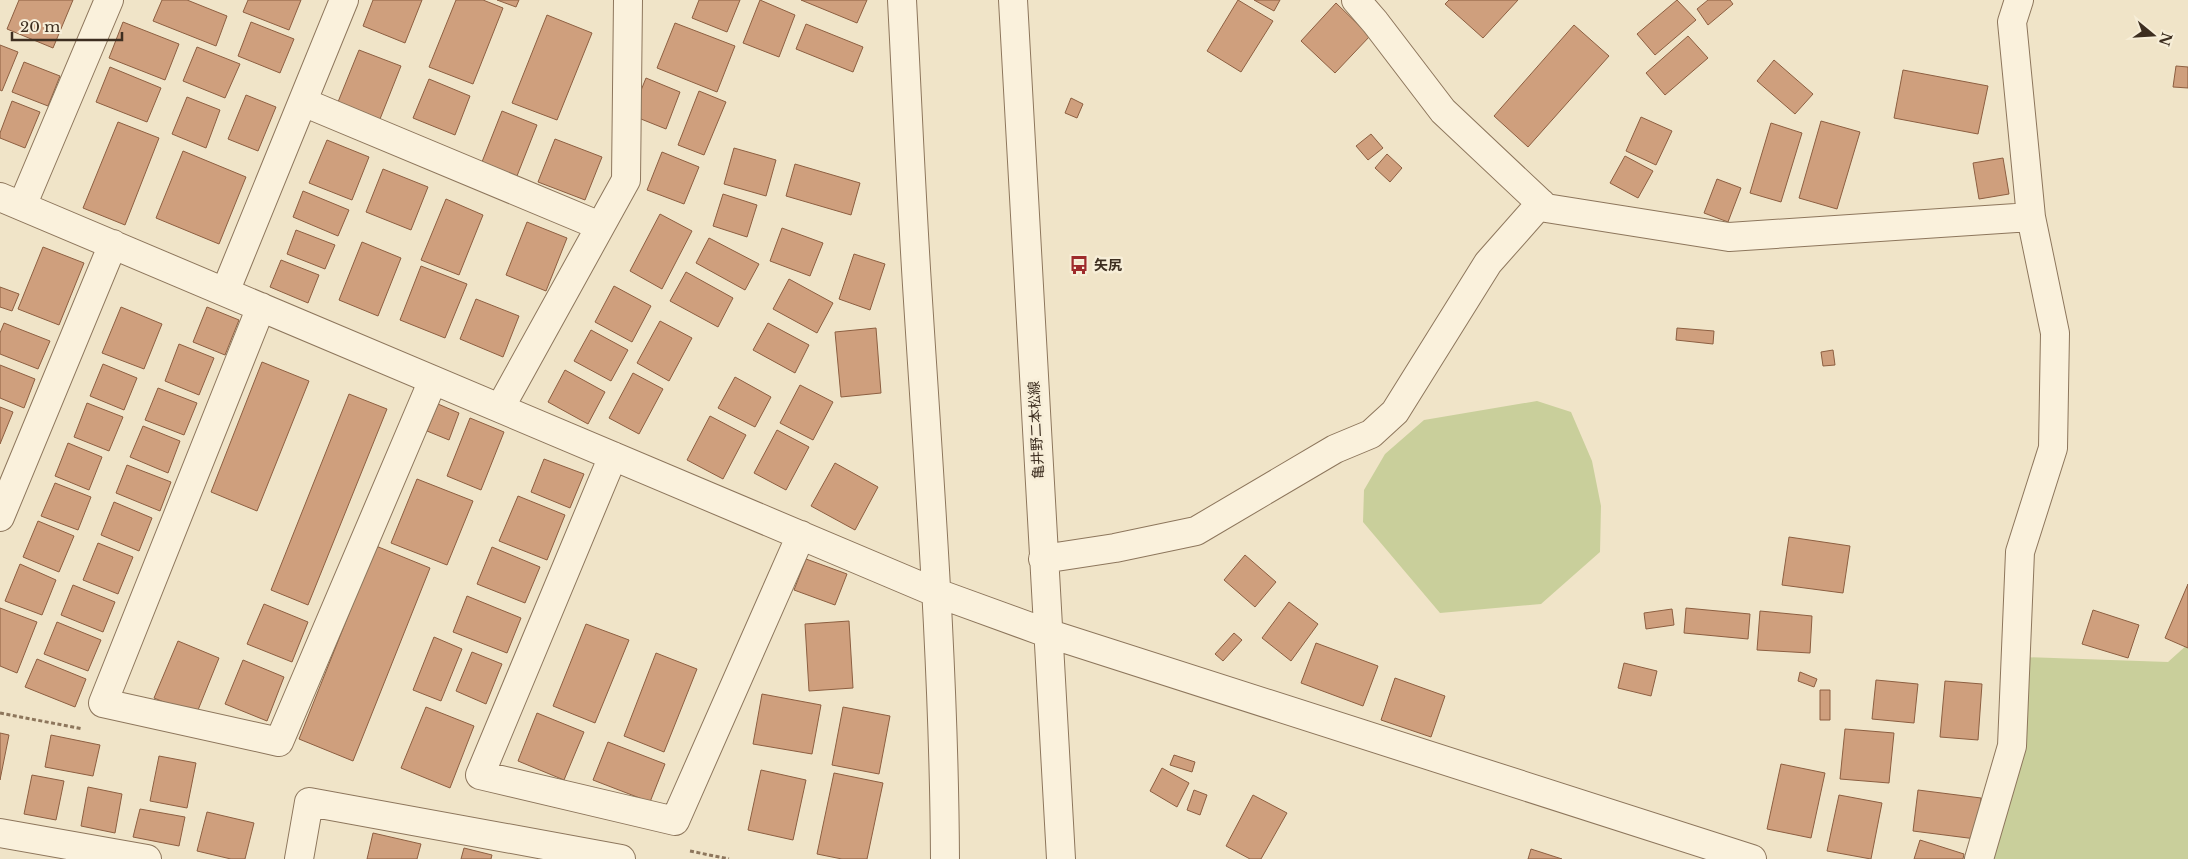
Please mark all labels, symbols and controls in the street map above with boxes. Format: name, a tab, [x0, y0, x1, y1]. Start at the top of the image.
scale bar	[12, 10, 122, 42]
north arrow	[2128, 10, 2178, 60]
text: 20 m	[20, 17, 60, 36]
text: N	[2155, 30, 2176, 48]
bus stop icon: 矢尻	[1068, 254, 1090, 276]
place label: 矢尻	[1094, 256, 1122, 274]
street label: 亀井野二本松線	[1024, 381, 1048, 479]

